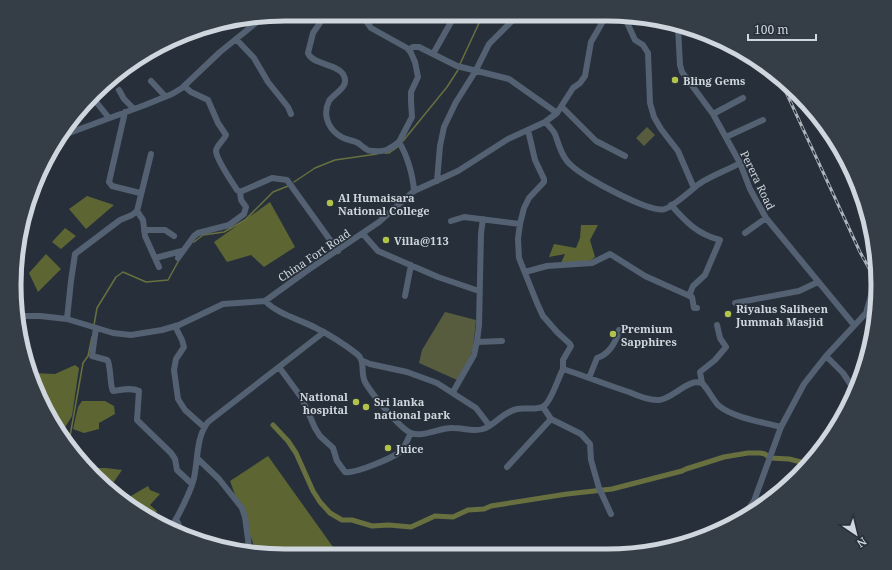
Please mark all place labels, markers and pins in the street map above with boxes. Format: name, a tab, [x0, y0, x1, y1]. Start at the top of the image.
place label: Bling Gems	[683, 73, 745, 88]
marker: Bling Gems	[670, 75, 680, 85]
place label: Al Humaisara National College	[338, 190, 430, 218]
marker: Al Humaisara National College	[325, 198, 335, 208]
place label: Villa@113	[394, 233, 449, 248]
marker: Villa@113	[381, 235, 391, 245]
place label: Riyalus Saliheen Jummah Masjid	[735, 301, 829, 329]
marker: Riyalus Saliheen Jummah Masjid	[723, 309, 733, 319]
place label: Premium Sapphires	[621, 321, 677, 349]
marker: Premium Sapphires	[608, 329, 618, 339]
place label: National hospital	[300, 389, 348, 417]
place label: Sri lanka national park	[374, 394, 450, 422]
marker: National hospital	[351, 397, 361, 407]
marker: Sri lanka national park	[361, 402, 371, 412]
place label: Juice	[395, 441, 424, 456]
marker: Juice	[383, 443, 393, 453]

